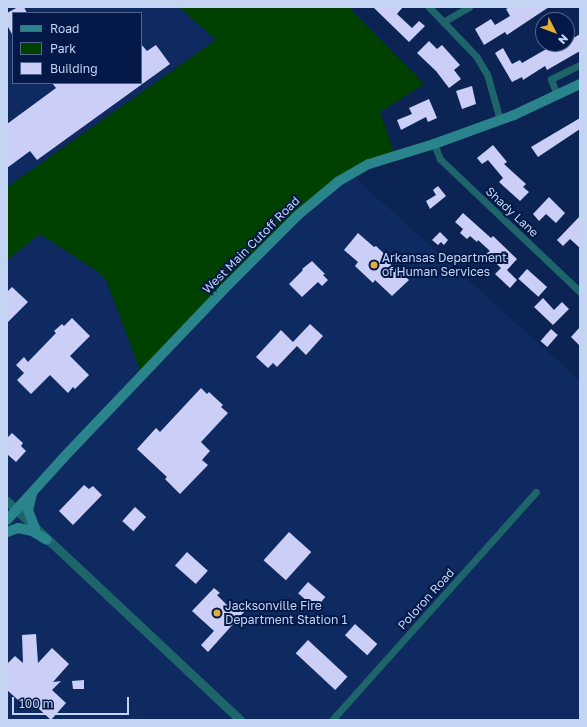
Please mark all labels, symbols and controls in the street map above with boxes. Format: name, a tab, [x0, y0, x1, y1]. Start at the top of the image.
legend	[12, 12, 142, 84]
north arrow	[535, 12, 575, 52]
text: Road	[50, 21, 79, 36]
text: N	[556, 32, 571, 47]
text: Park	[50, 41, 76, 56]
text: Building	[50, 61, 98, 76]
street label: Shady Lane	[483, 184, 541, 240]
street label: West Main Cutoff Road	[199, 193, 303, 297]
place label: Arkansas Department of Human Services	[382, 251, 507, 279]
marker: Arkansas Department of Human Services	[369, 260, 379, 270]
street label: Poloron Road	[395, 565, 457, 633]
place label: Jacksonville Fire Department Station 1	[225, 599, 347, 627]
marker: Jacksonville Fire Department Station 1	[212, 608, 222, 618]
scale bar	[14, 689, 131, 715]
text: 100 m	[19, 696, 53, 711]

